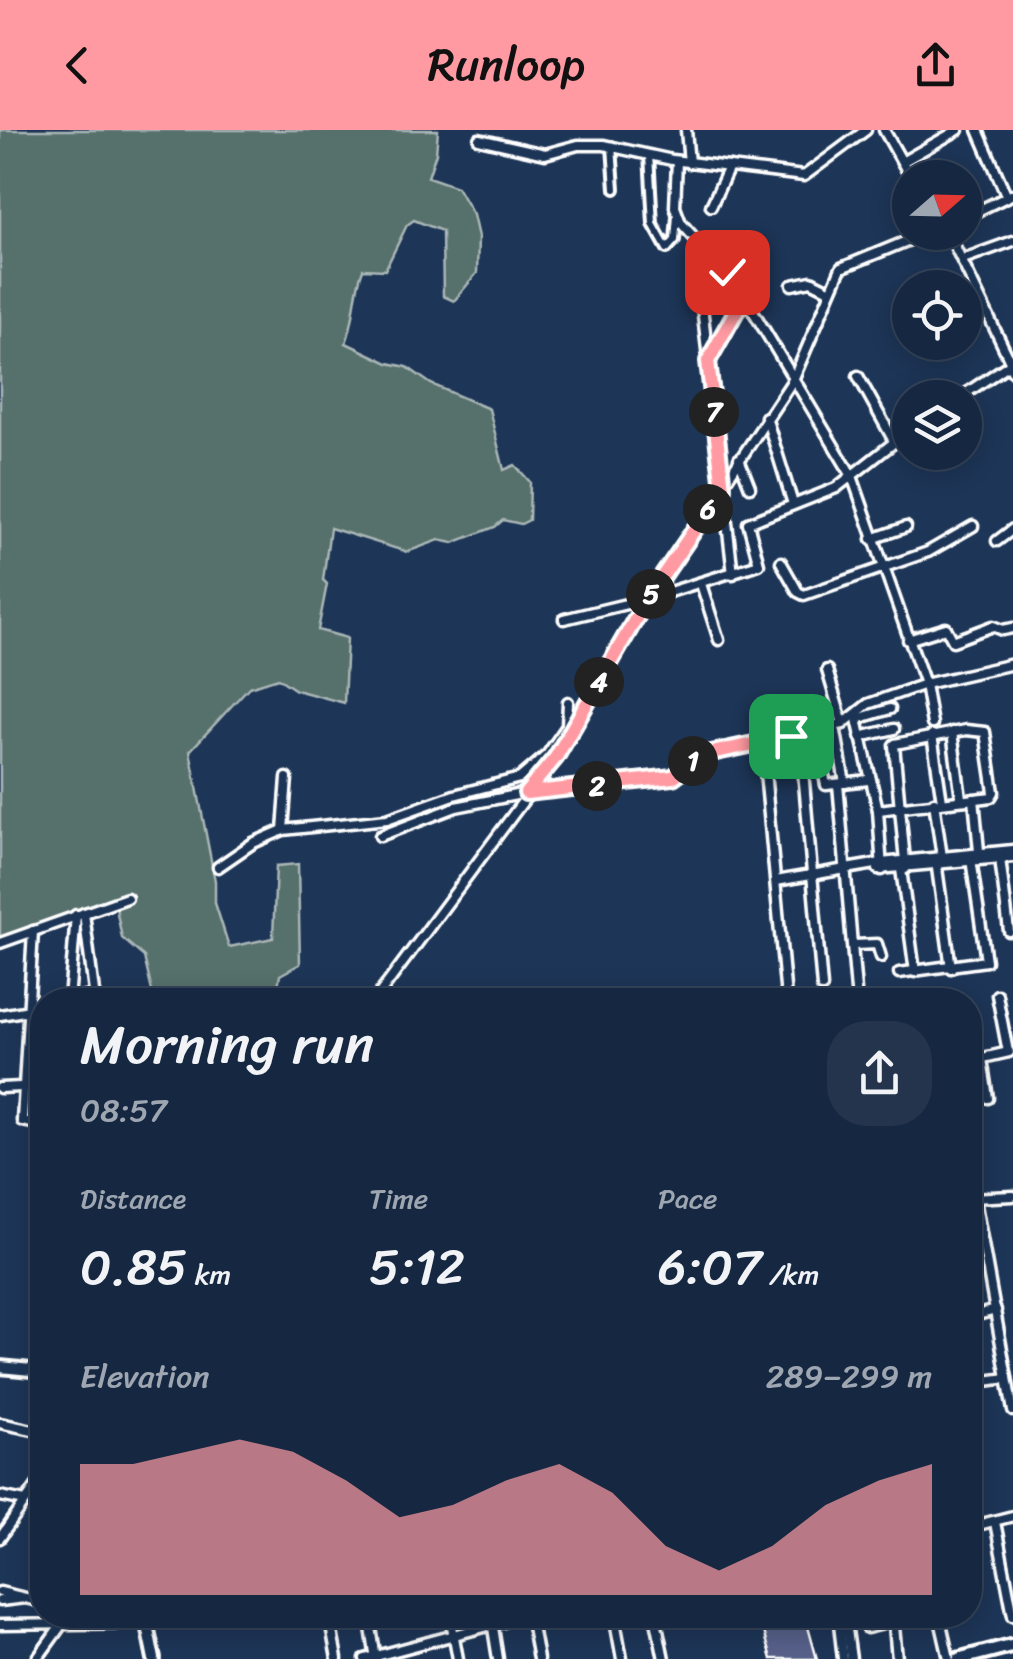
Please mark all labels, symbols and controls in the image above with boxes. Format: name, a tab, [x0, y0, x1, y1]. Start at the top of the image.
text: Runloop	[428, 25, 585, 105]
icon: back	[50, 38, 105, 93]
icon: share	[908, 38, 963, 93]
north arrow	[892, 160, 982, 250]
map controls	[892, 160, 982, 470]
pin	[685, 230, 770, 315]
icon: check	[700, 245, 755, 300]
button: locate	[892, 270, 982, 360]
button: layers	[892, 380, 982, 470]
pin: 7	[689, 387, 739, 437]
text: 7	[706, 387, 722, 436]
pin: 6	[683, 484, 733, 534]
text: 6	[700, 484, 716, 533]
pin: 5	[626, 569, 676, 619]
text: 5	[642, 569, 660, 618]
pin: 4	[574, 657, 624, 707]
text: 4	[590, 657, 608, 706]
pin	[749, 694, 834, 779]
icon: arrive	[764, 709, 819, 764]
pin: 1	[668, 736, 718, 786]
text: 1	[687, 736, 699, 785]
pin: 2	[572, 761, 622, 811]
text: 2	[589, 761, 605, 810]
text: Morning run	[80, 996, 374, 1093]
button: share	[827, 1021, 932, 1126]
text: 08:57	[80, 1082, 167, 1139]
text: Distance	[80, 1174, 186, 1223]
text: Time	[369, 1174, 428, 1223]
text: Pace	[658, 1174, 717, 1223]
text: 0.85	[80, 1223, 187, 1312]
text: 5:12	[369, 1223, 465, 1312]
text: 6:07	[658, 1223, 762, 1312]
text: km	[187, 1250, 231, 1299]
text: /km	[762, 1250, 819, 1299]
text: Elevation	[80, 1348, 210, 1405]
text: 289–299 m	[766, 1348, 932, 1405]

